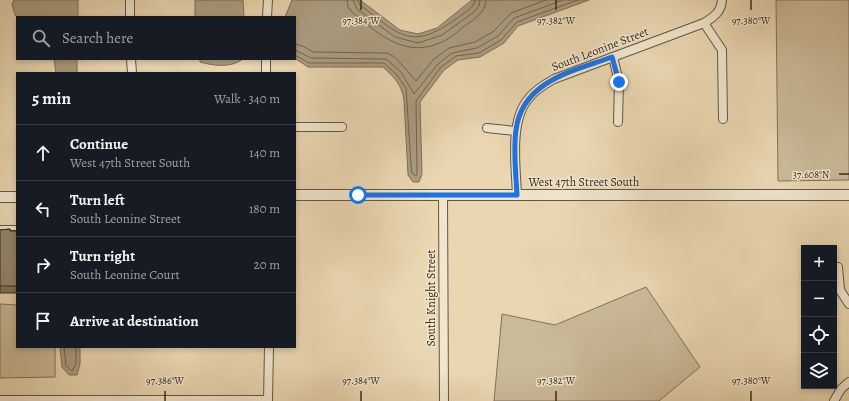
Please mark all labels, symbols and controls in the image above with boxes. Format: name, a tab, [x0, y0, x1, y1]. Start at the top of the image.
text: 97.384°W	[342, 14, 381, 27]
text: 97.382°W	[537, 14, 576, 27]
text: 97.380°W	[732, 14, 771, 27]
search box	[16, 16, 296, 60]
street label: South Leonine Street	[549, 23, 651, 75]
icon: search	[30, 27, 52, 49]
text: Search here	[62, 28, 133, 48]
route end	[610, 73, 628, 91]
text: 5 min	[32, 87, 71, 110]
text: Walk · 340 m	[214, 90, 280, 107]
text: Continue	[70, 134, 128, 154]
icon: ahead	[32, 142, 54, 164]
text: 140 m	[249, 144, 280, 161]
text: West 47th Street South	[70, 154, 190, 171]
text: 37.608°N	[793, 168, 829, 181]
street label: West 47th Street South	[528, 174, 640, 190]
route start	[349, 186, 367, 204]
text: Turn left	[70, 190, 125, 210]
icon: left	[32, 198, 54, 220]
text: 180 m	[249, 200, 280, 217]
text: South Leonine Street	[70, 210, 181, 227]
map controls	[801, 245, 837, 389]
button: +	[801, 245, 837, 281]
text: Turn right	[70, 246, 135, 266]
street label: South Knight Street	[423, 249, 439, 347]
icon: right	[32, 254, 54, 276]
text: 20 m	[254, 256, 280, 273]
text: South Leonine Court	[70, 266, 180, 283]
button: −	[801, 281, 837, 317]
icon: arrive	[32, 310, 54, 332]
text: Arrive at destination	[70, 311, 199, 331]
button: locate	[801, 317, 837, 353]
button: layers	[801, 353, 837, 389]
text: 97.386°W	[146, 374, 185, 387]
text: 97.384°W	[342, 374, 381, 387]
text: 97.382°W	[537, 374, 576, 387]
text: 97.380°W	[732, 374, 771, 387]

